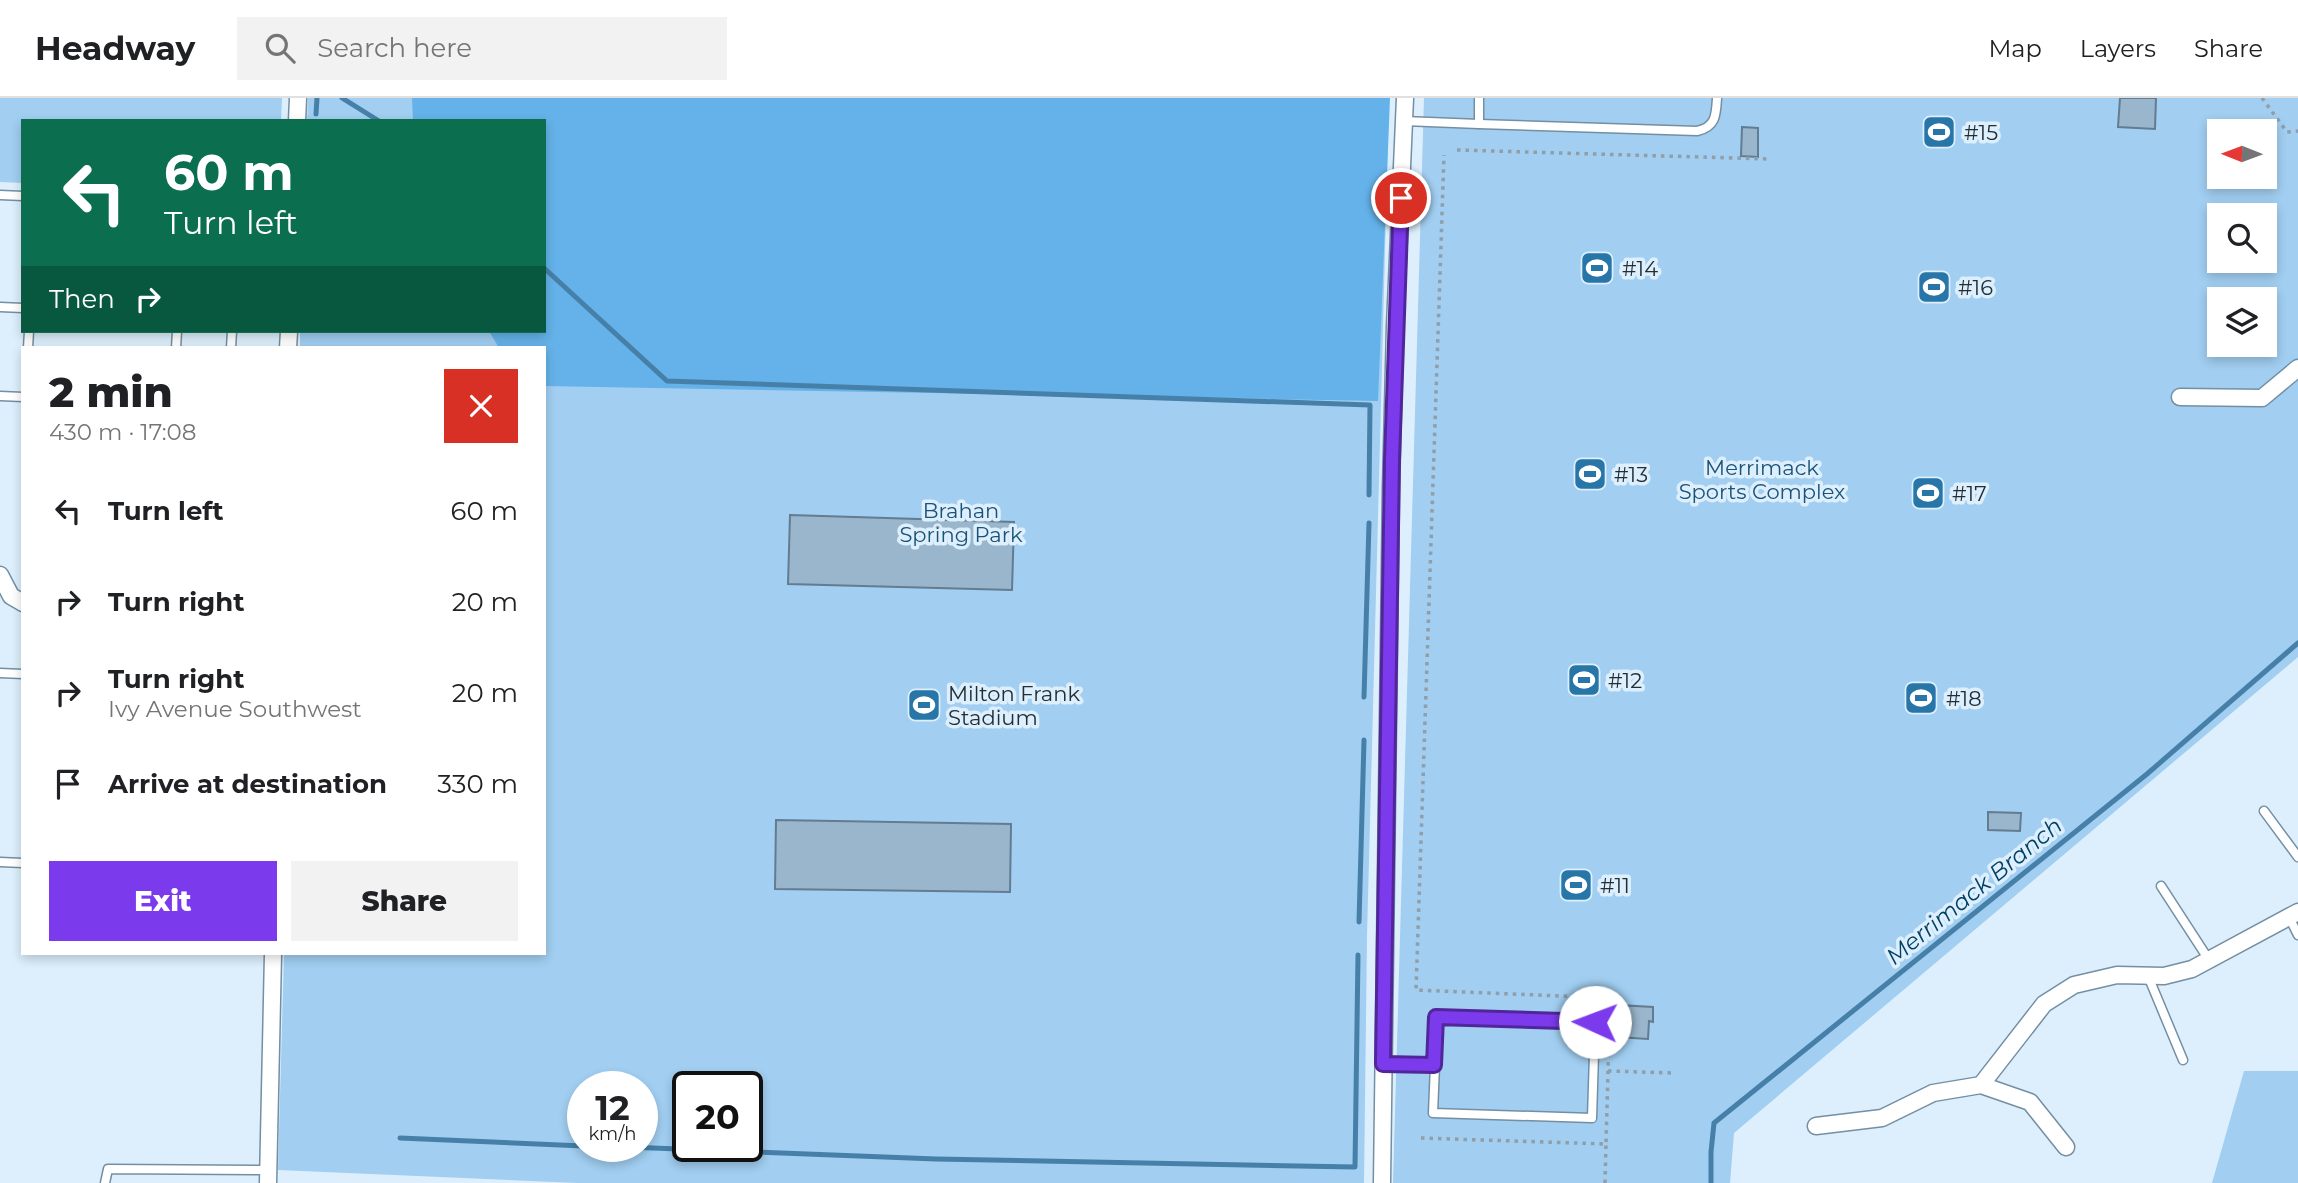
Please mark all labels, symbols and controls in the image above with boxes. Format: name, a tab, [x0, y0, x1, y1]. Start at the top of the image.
search box	[237, 17, 727, 80]
text: Headway	[35, 28, 195, 68]
icon: search	[261, 29, 299, 67]
text: Search here	[317, 32, 472, 64]
text: Map	[1988, 34, 2042, 63]
text: Layers	[2080, 34, 2156, 63]
text: Share	[2194, 34, 2263, 63]
sports icon: #15	[1920, 113, 1958, 151]
north arrow	[2207, 119, 2277, 189]
map controls	[2207, 119, 2277, 357]
place label: #15	[1964, 120, 1998, 145]
text: 60 m	[164, 143, 294, 202]
icon: left	[49, 147, 140, 238]
pin	[1371, 168, 1431, 228]
icon: arrive	[1382, 179, 1420, 217]
text: Turn left	[164, 203, 298, 242]
button: search	[2207, 203, 2277, 273]
sports icon: #14	[1578, 249, 1616, 287]
place label: #14	[1622, 256, 1658, 281]
sports icon: #16	[1915, 268, 1953, 306]
place label: #16	[1958, 275, 1993, 300]
icon: right	[129, 280, 167, 318]
text: Then	[49, 283, 115, 315]
button: layers	[2207, 287, 2277, 357]
text: 2 min	[49, 366, 173, 418]
button: close	[444, 369, 518, 443]
text: 430 m · 17:08	[49, 418, 197, 446]
sports icon: #13	[1571, 455, 1609, 493]
park label: Merrimack Sports Complex	[1679, 455, 1845, 504]
place label: #13	[1614, 462, 1648, 487]
sports icon: #17	[1909, 474, 1947, 512]
place label: #17	[1952, 481, 1987, 506]
icon: left	[49, 492, 87, 530]
text: Turn left	[108, 495, 224, 527]
text: 60 m	[451, 495, 518, 527]
park label: Brahan Spring Park	[899, 498, 1023, 547]
icon: right	[49, 583, 87, 621]
text: Turn right	[108, 586, 244, 618]
text: 20 m	[452, 586, 518, 618]
sports icon: #12	[1565, 661, 1603, 699]
text: Turn right	[108, 663, 244, 695]
place label: #12	[1608, 668, 1642, 693]
icon: right	[49, 674, 87, 712]
text: 20 m	[452, 677, 518, 709]
sports icon: #18	[1902, 679, 1940, 717]
place label: Milton Frank Stadium	[948, 681, 1080, 730]
sports icon: Milton Frank Stadium	[905, 686, 943, 724]
place label: #18	[1946, 686, 1982, 711]
text: Ivy Avenue Southwest	[108, 695, 362, 723]
icon: arrive	[49, 765, 87, 803]
text: Arrive at destination	[108, 768, 387, 800]
text: 330 m	[437, 768, 518, 800]
water label: Merrimack Branch	[1880, 811, 2068, 971]
button: Exit	[49, 861, 277, 941]
button: Share	[291, 861, 518, 941]
sports icon: #11	[1557, 866, 1595, 904]
place label: #11	[1600, 873, 1630, 898]
position arrow	[1558, 985, 1632, 1059]
speed limit sign: 20	[672, 1071, 763, 1162]
text: 12	[595, 1086, 630, 1129]
text: km/h	[588, 1123, 637, 1145]

